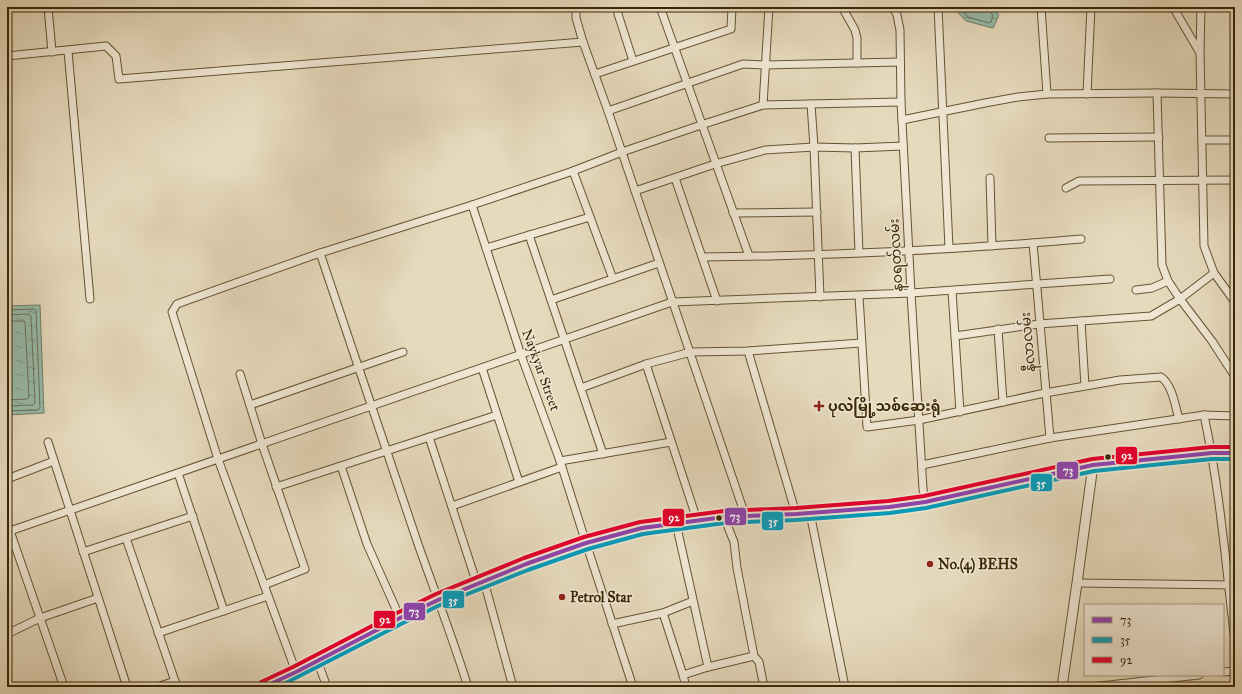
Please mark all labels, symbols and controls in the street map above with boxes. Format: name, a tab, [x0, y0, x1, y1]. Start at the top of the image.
street label: နဝရတ်လမ်း	[884, 218, 909, 292]
street label: နီလာလမ်း	[1015, 311, 1042, 373]
street label: Naykyar Street	[518, 327, 564, 413]
place label: ပုလဲမြို့သစ်ဆေးရုံ	[828, 396, 941, 418]
marker: ပုလဲမြို့သစ်ဆေးရုံ	[813, 400, 825, 412]
line badge: 92	[1115, 446, 1138, 465]
text: 92	[1121, 449, 1133, 463]
unlabelled marker	[1103, 452, 1113, 462]
line badge: 73	[1056, 461, 1079, 480]
text: 73	[1063, 464, 1073, 478]
line badge: 35	[1030, 473, 1053, 492]
text: 35	[1036, 477, 1047, 491]
line badge: 73	[724, 507, 747, 526]
line badge: 92	[662, 508, 685, 527]
text: 73	[730, 510, 740, 524]
text: 92	[668, 511, 680, 525]
line badge: 35	[761, 511, 784, 531]
unlabelled marker	[714, 513, 724, 523]
text: 35	[768, 515, 779, 529]
place label: No.(4) BEHS	[938, 556, 1018, 574]
marker: No.(4) BEHS	[925, 559, 935, 569]
place label: Petrol Star	[570, 589, 632, 606]
line badge: 35	[442, 590, 465, 609]
marker: Petrol Star	[557, 592, 567, 602]
text: 35	[448, 594, 459, 608]
line badge: 73	[403, 602, 426, 621]
legend	[1084, 604, 1224, 676]
text: 73	[409, 605, 419, 619]
line badge: 92	[373, 610, 396, 629]
text: 92	[379, 613, 391, 627]
text: 73	[1120, 613, 1131, 627]
text: 35	[1120, 633, 1131, 647]
text: 92	[1120, 653, 1132, 667]

